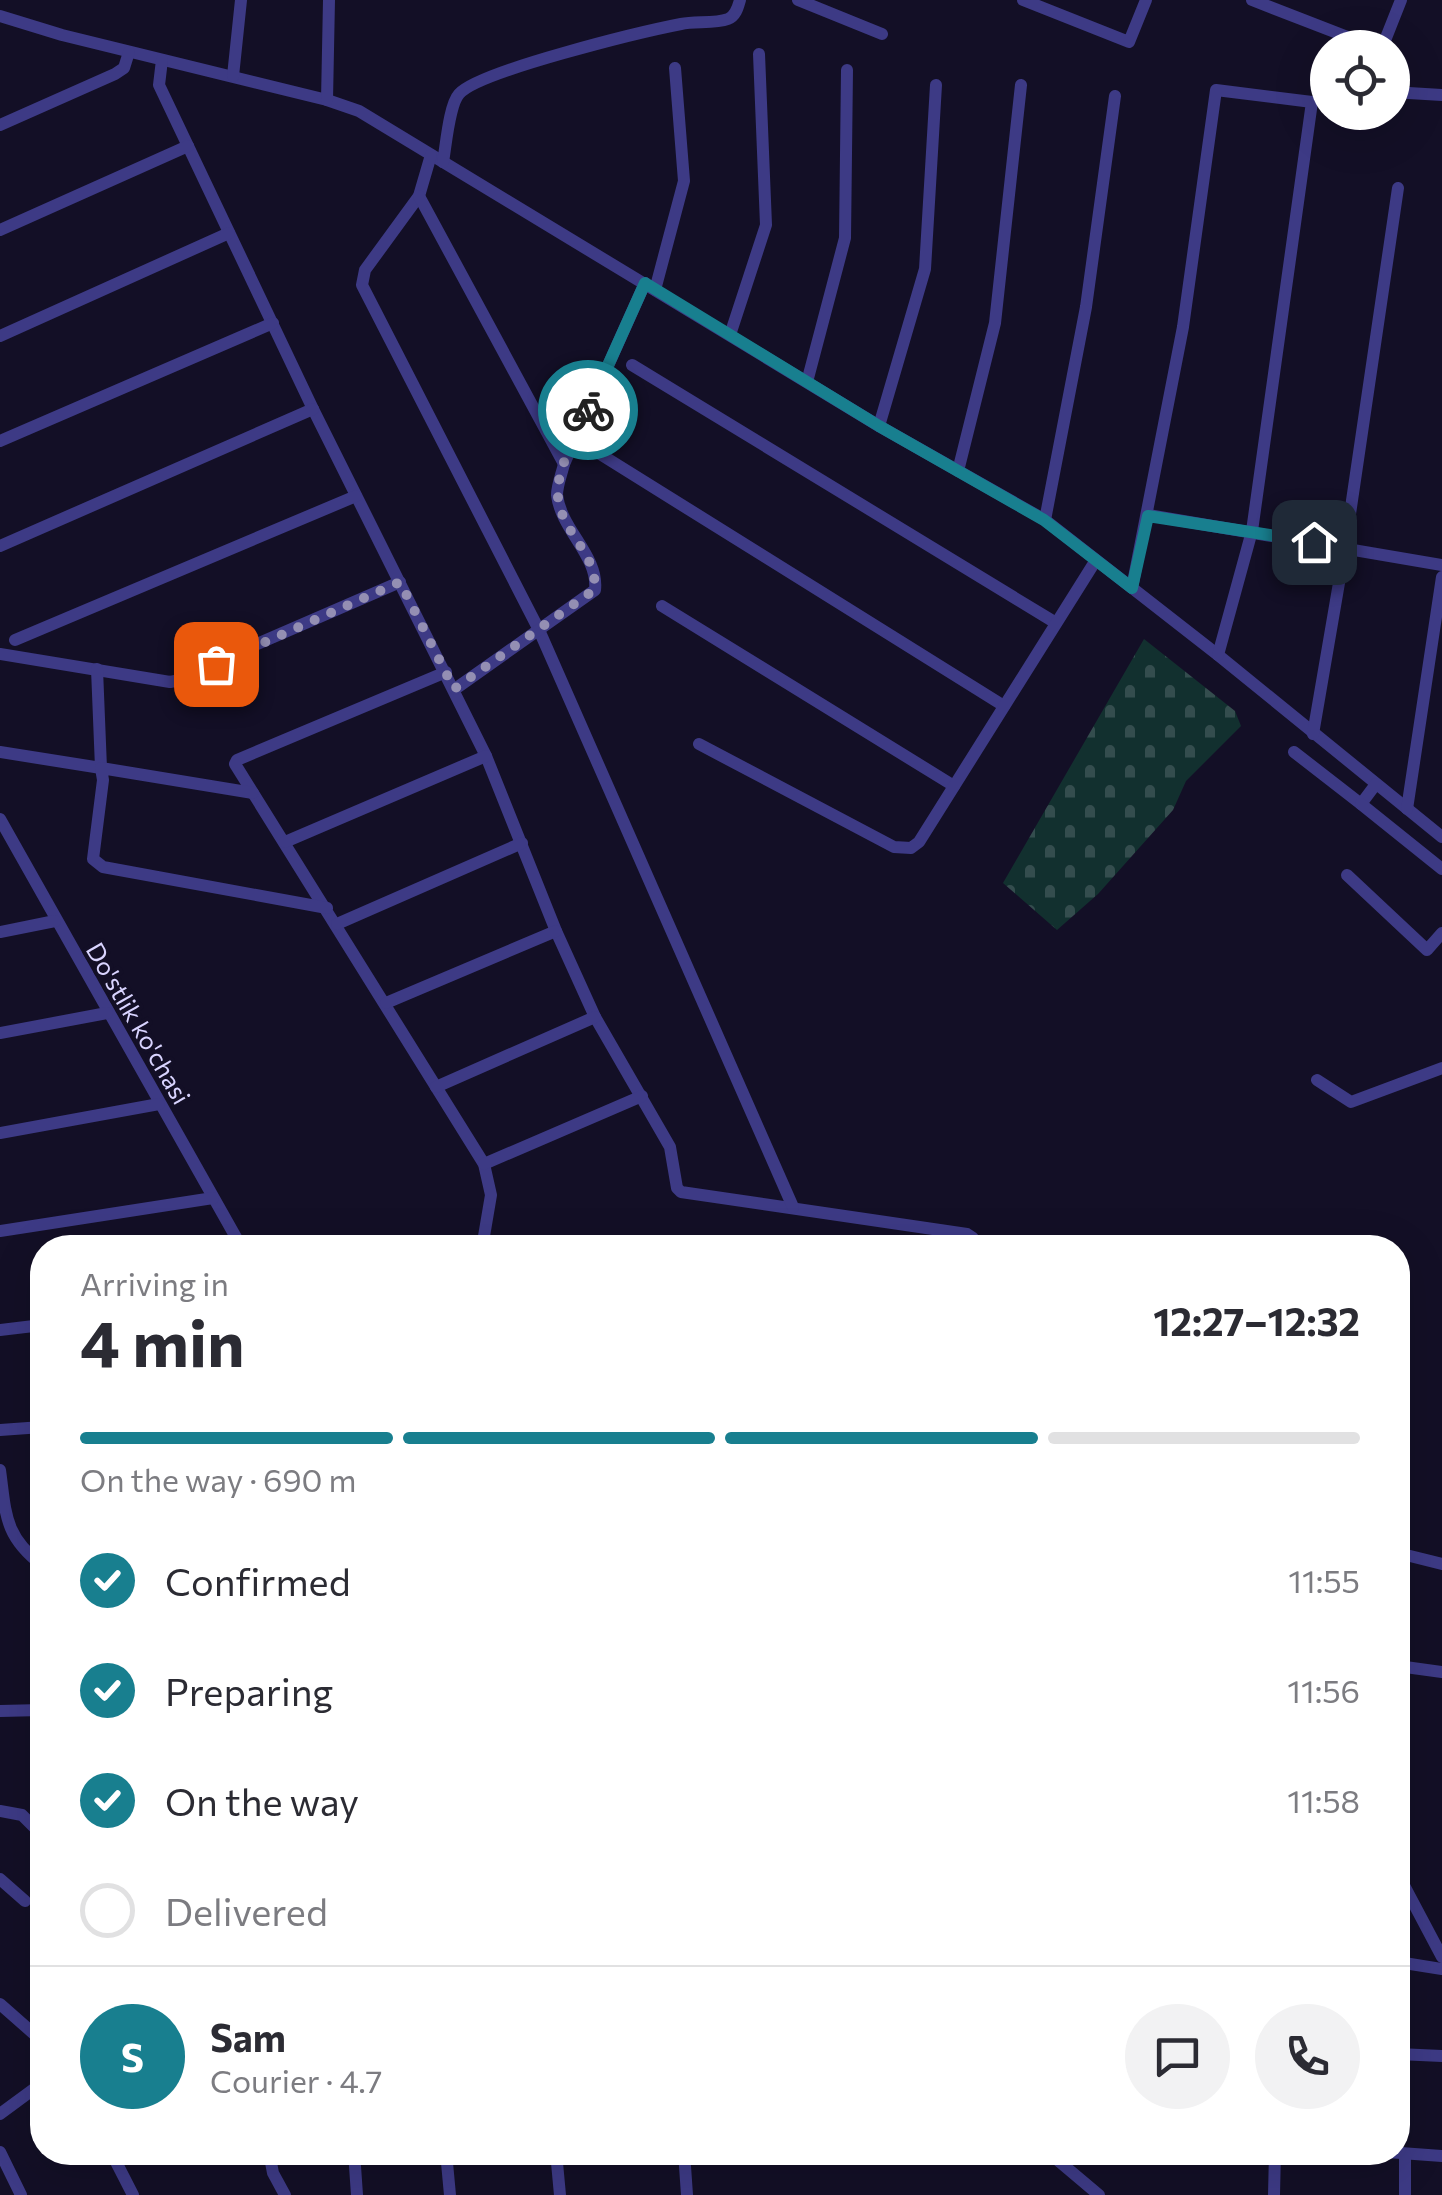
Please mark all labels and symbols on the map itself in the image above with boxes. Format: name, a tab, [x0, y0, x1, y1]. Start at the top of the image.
courier	[538, 360, 638, 460]
pin	[1272, 500, 1357, 585]
pin	[174, 622, 259, 707]
street label: Do'stlik ko'chasi	[81, 937, 197, 1109]

